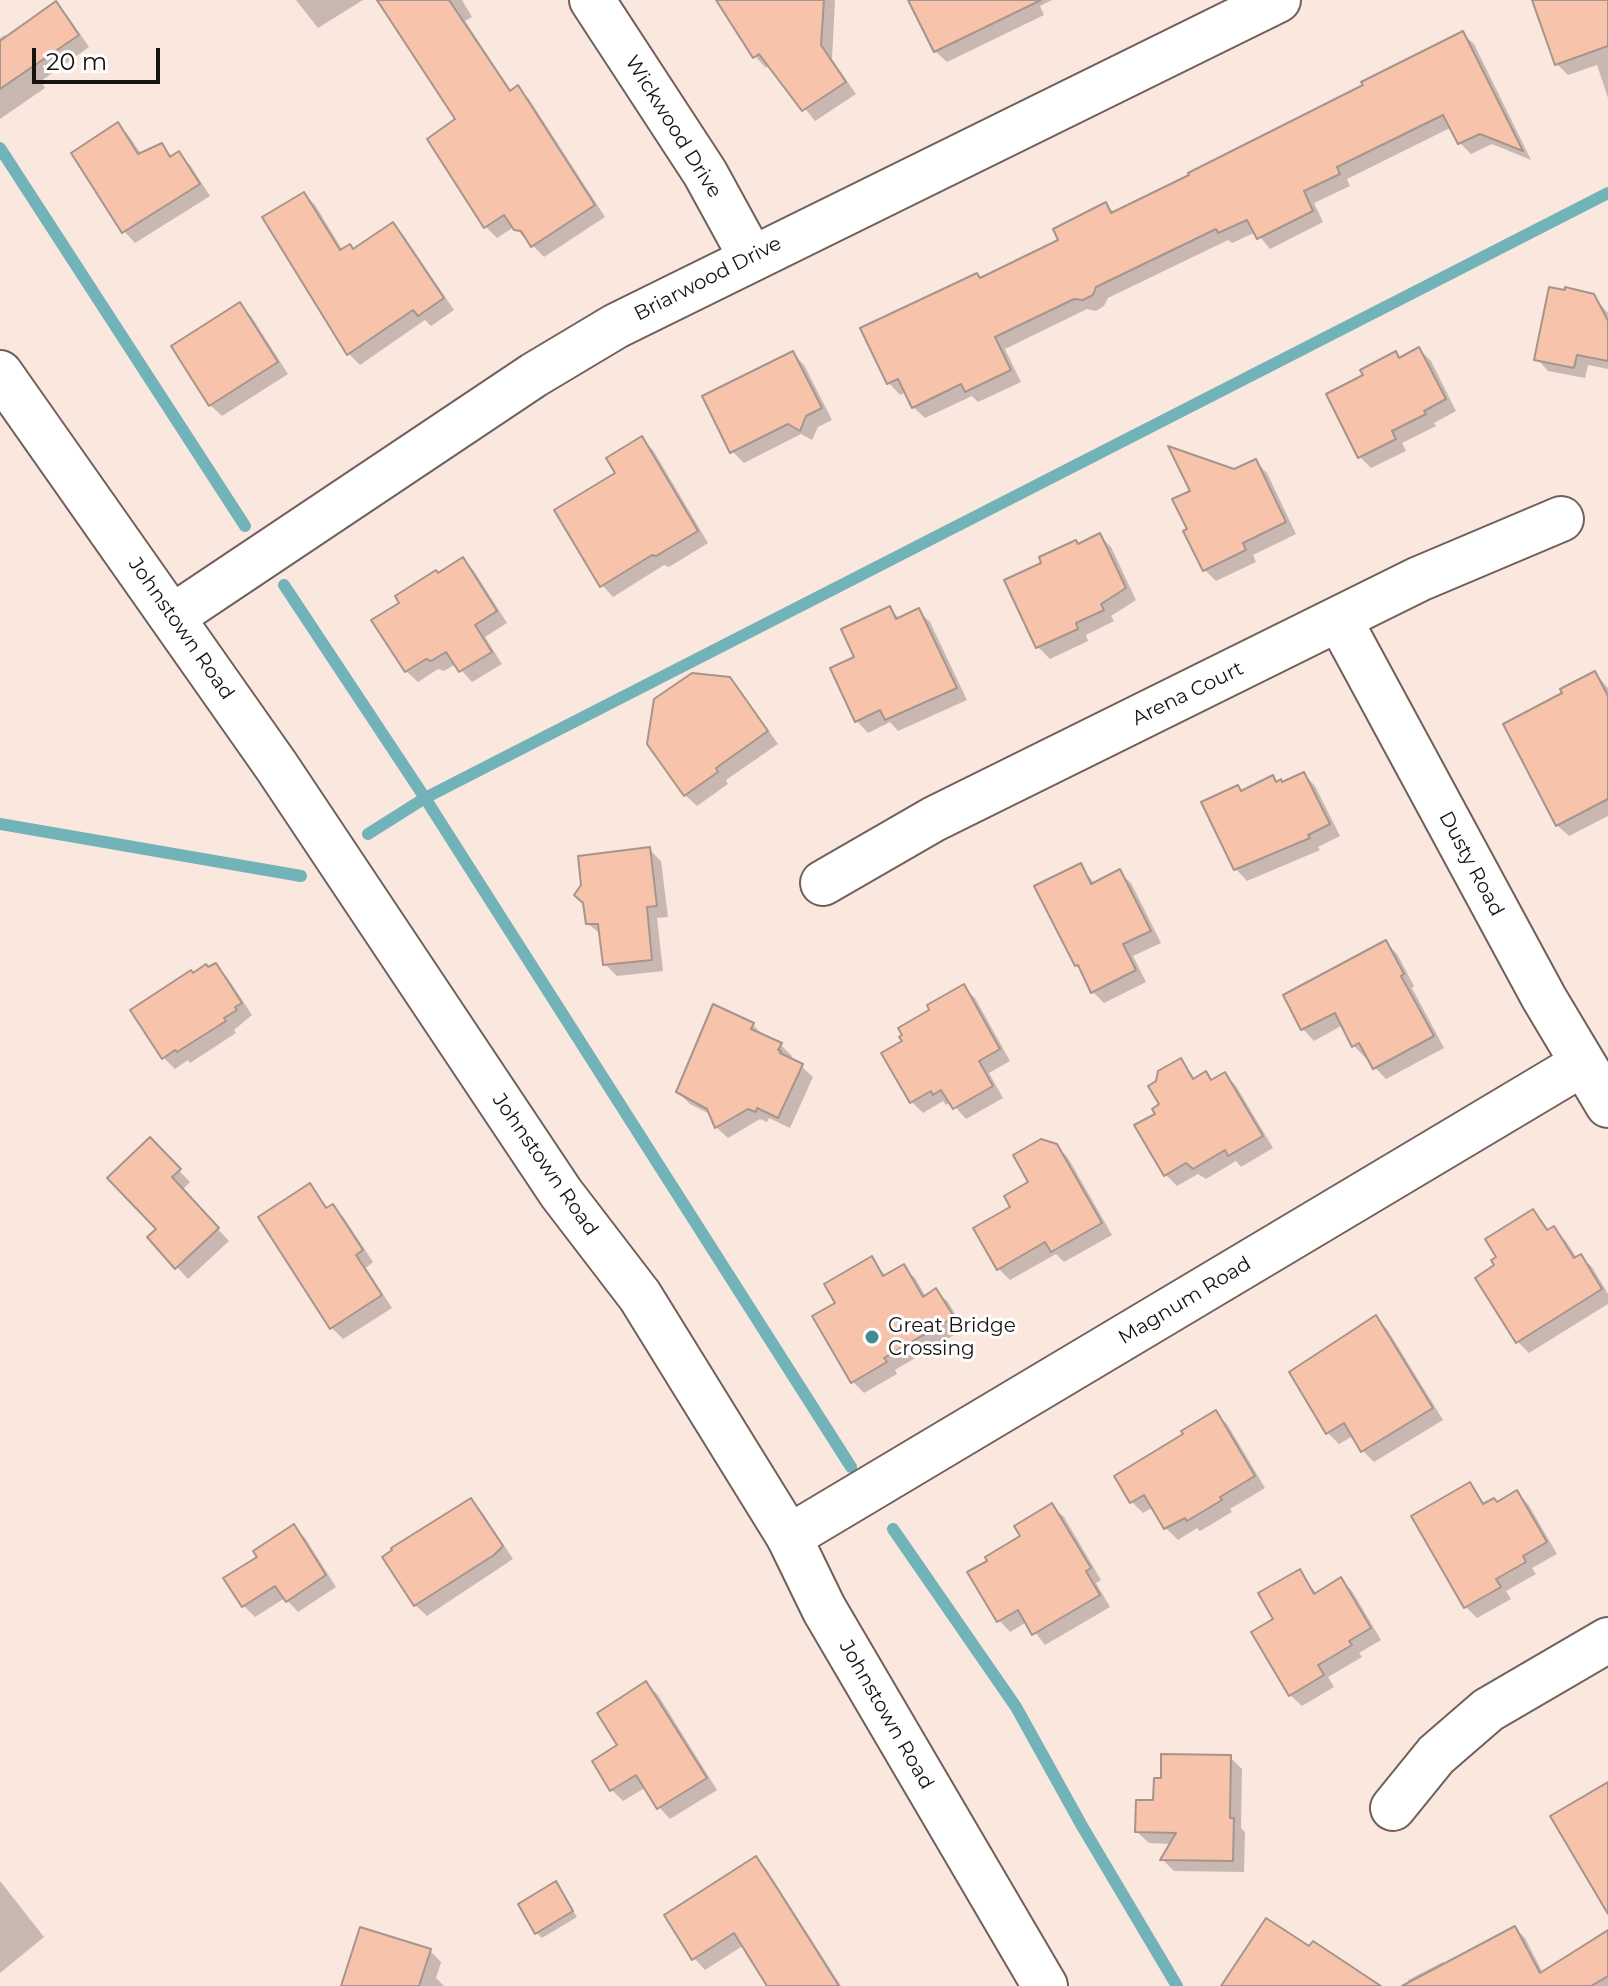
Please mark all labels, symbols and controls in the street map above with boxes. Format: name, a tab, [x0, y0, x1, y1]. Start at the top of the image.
scale bar	[36, 32, 164, 82]
text: 20 m	[46, 47, 107, 76]
street label: Wickwood Drive	[620, 51, 726, 203]
street label: Briarwood Drive	[630, 232, 786, 326]
street label: Johnstown Road	[123, 553, 239, 705]
street label: Arena Court	[1128, 657, 1248, 731]
street label: Dusty Road	[1433, 807, 1509, 921]
street label: Johnstown Road	[487, 1089, 603, 1241]
street label: Magnum Road	[1114, 1252, 1256, 1350]
place label: Great Bridge Crossing	[888, 1314, 1016, 1361]
marker: Great Bridge Crossing	[863, 1328, 881, 1346]
street label: Johnstown Road	[834, 1636, 938, 1794]

